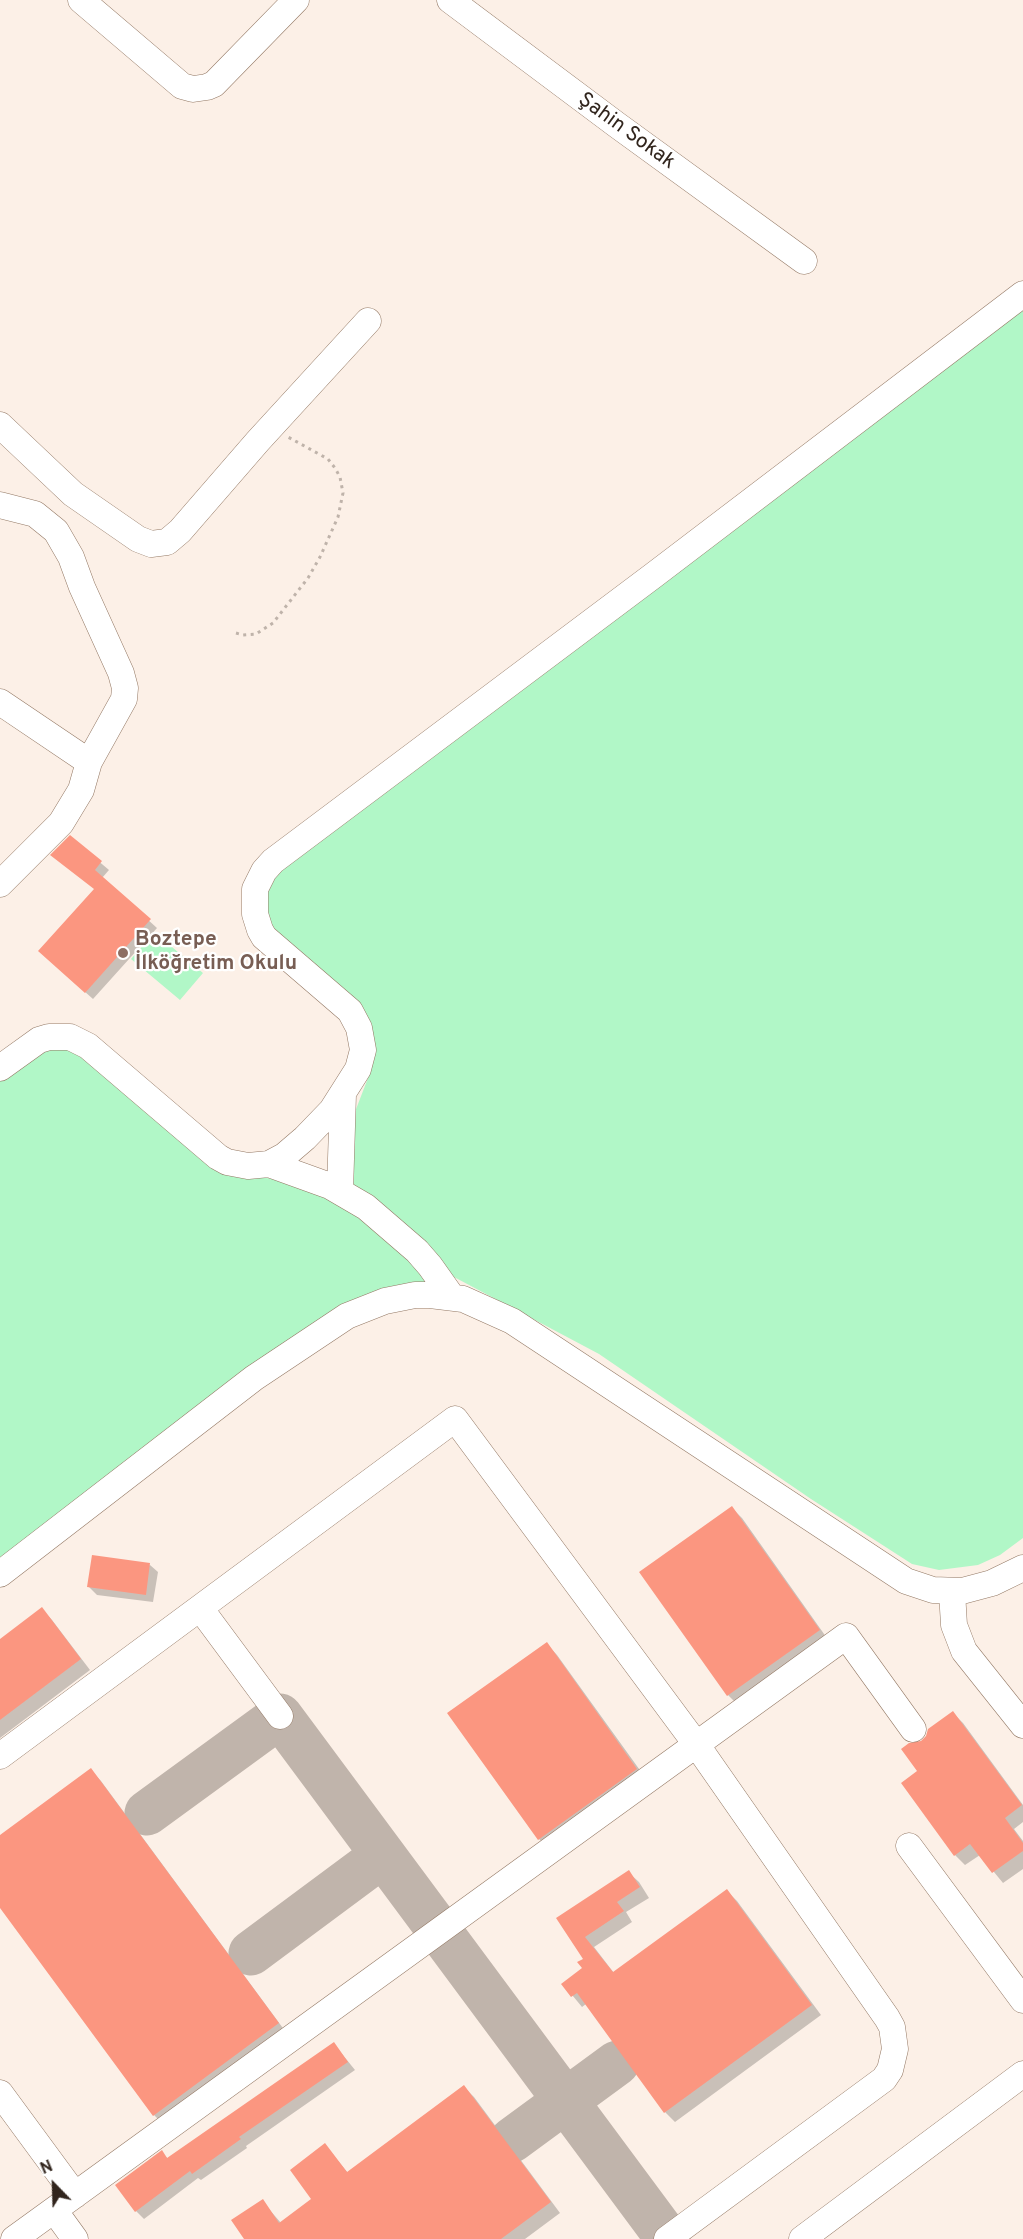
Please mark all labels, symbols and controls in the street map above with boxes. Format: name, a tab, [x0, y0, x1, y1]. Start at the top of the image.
street label: Şahin Sokak	[572, 88, 680, 176]
place label: Boztepe İlköğretim Okulu	[135, 928, 297, 978]
marker: Boztepe İlköğretim Okulu	[116, 946, 130, 960]
north arrow	[24, 2155, 84, 2215]
text: N	[38, 2157, 56, 2180]

